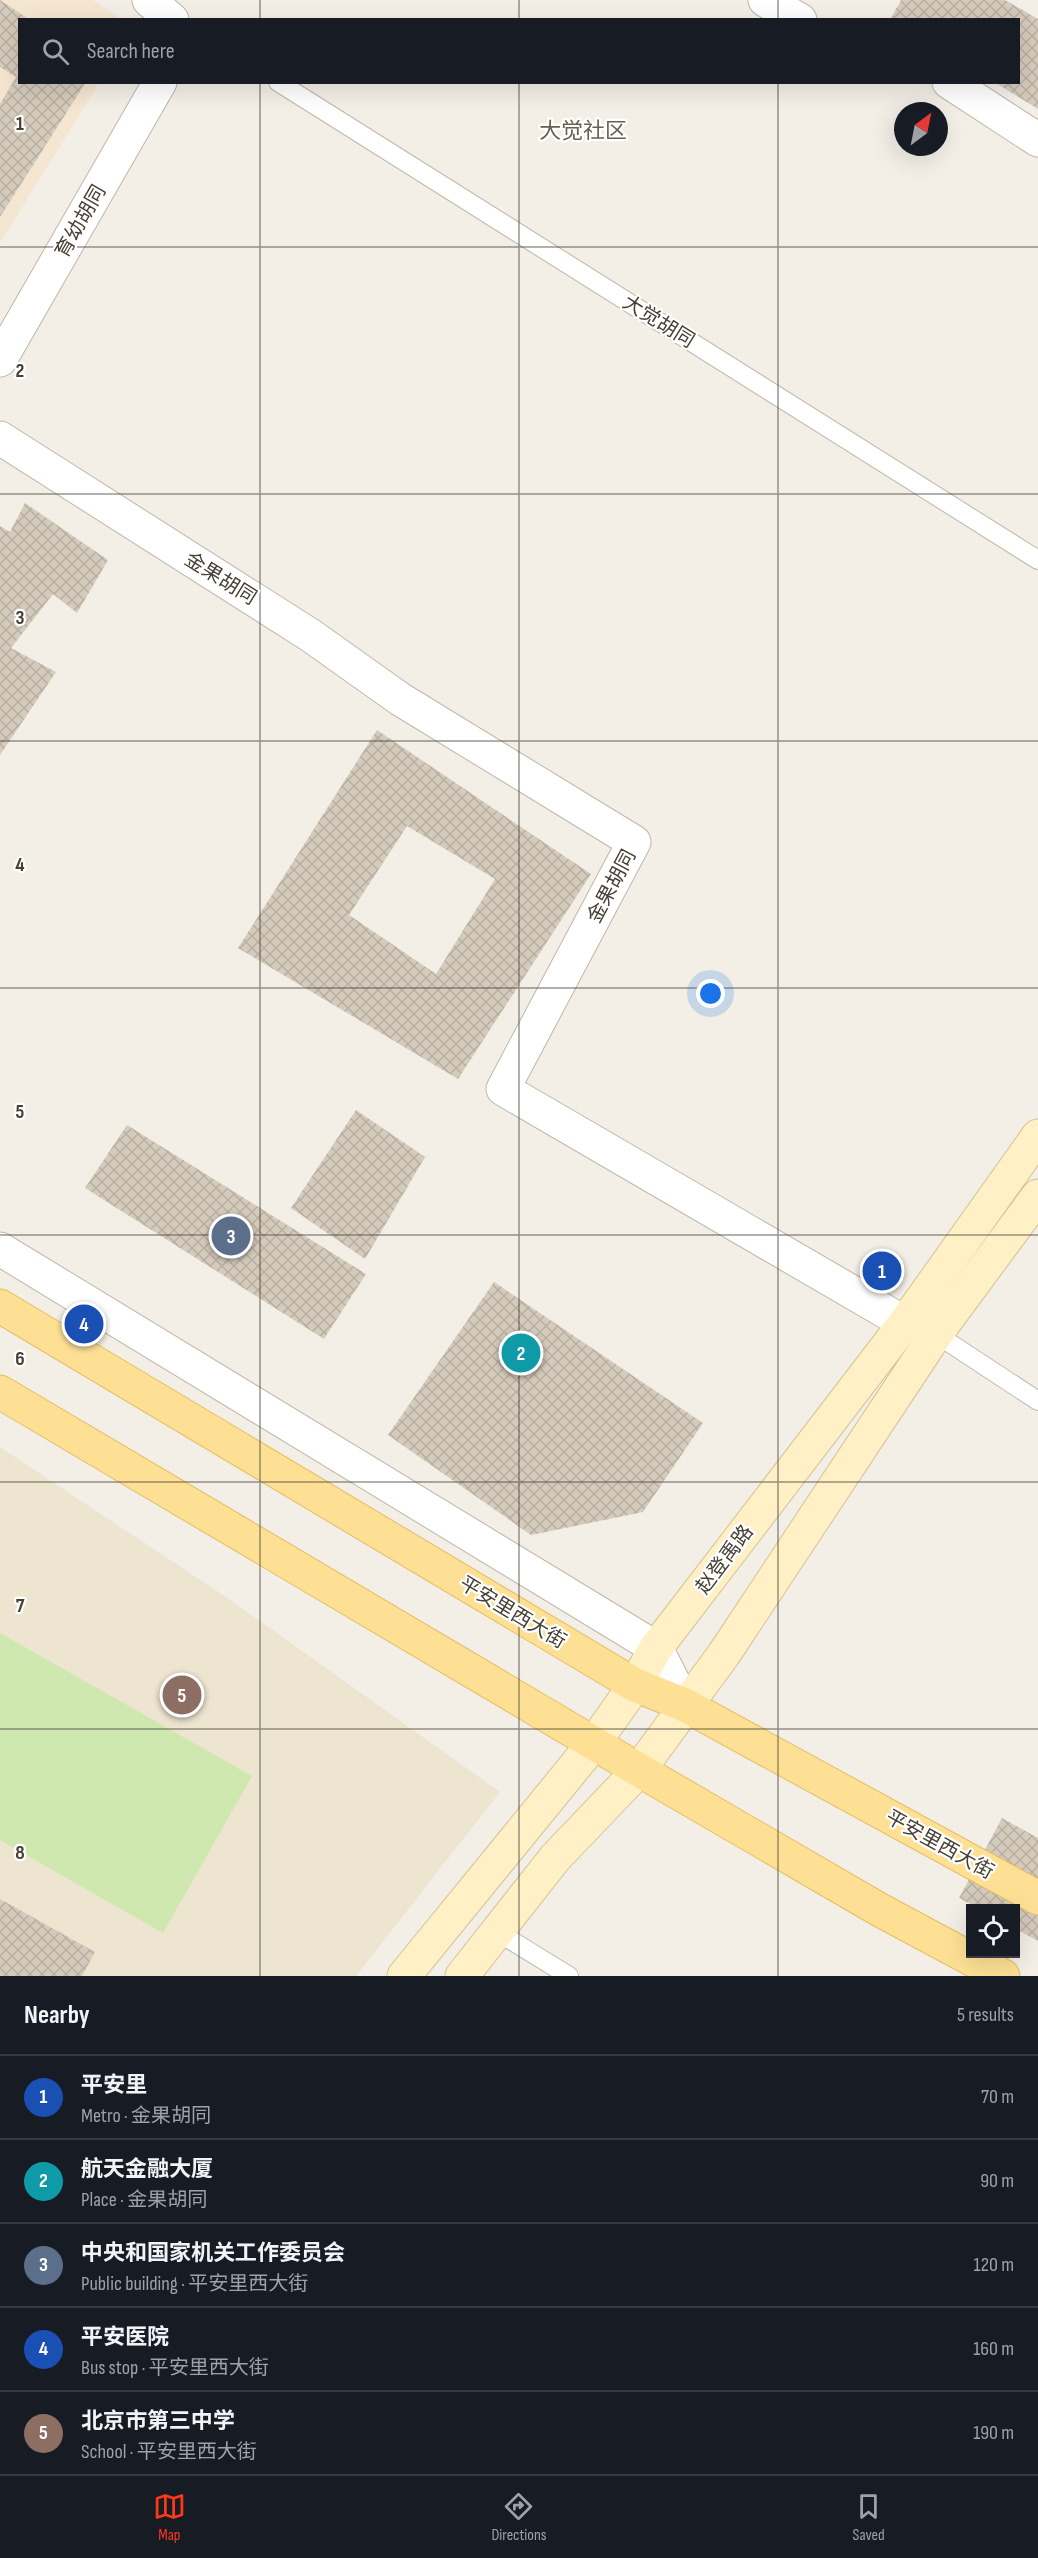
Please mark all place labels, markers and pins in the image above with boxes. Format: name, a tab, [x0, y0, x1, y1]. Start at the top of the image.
pin: 3	[212, 1214, 250, 1258]
pin: 1	[862, 1248, 902, 1294]
pin: 4	[64, 1302, 104, 1346]
pin: 2	[502, 1330, 540, 1376]
pin: 5	[162, 1672, 201, 1718]

